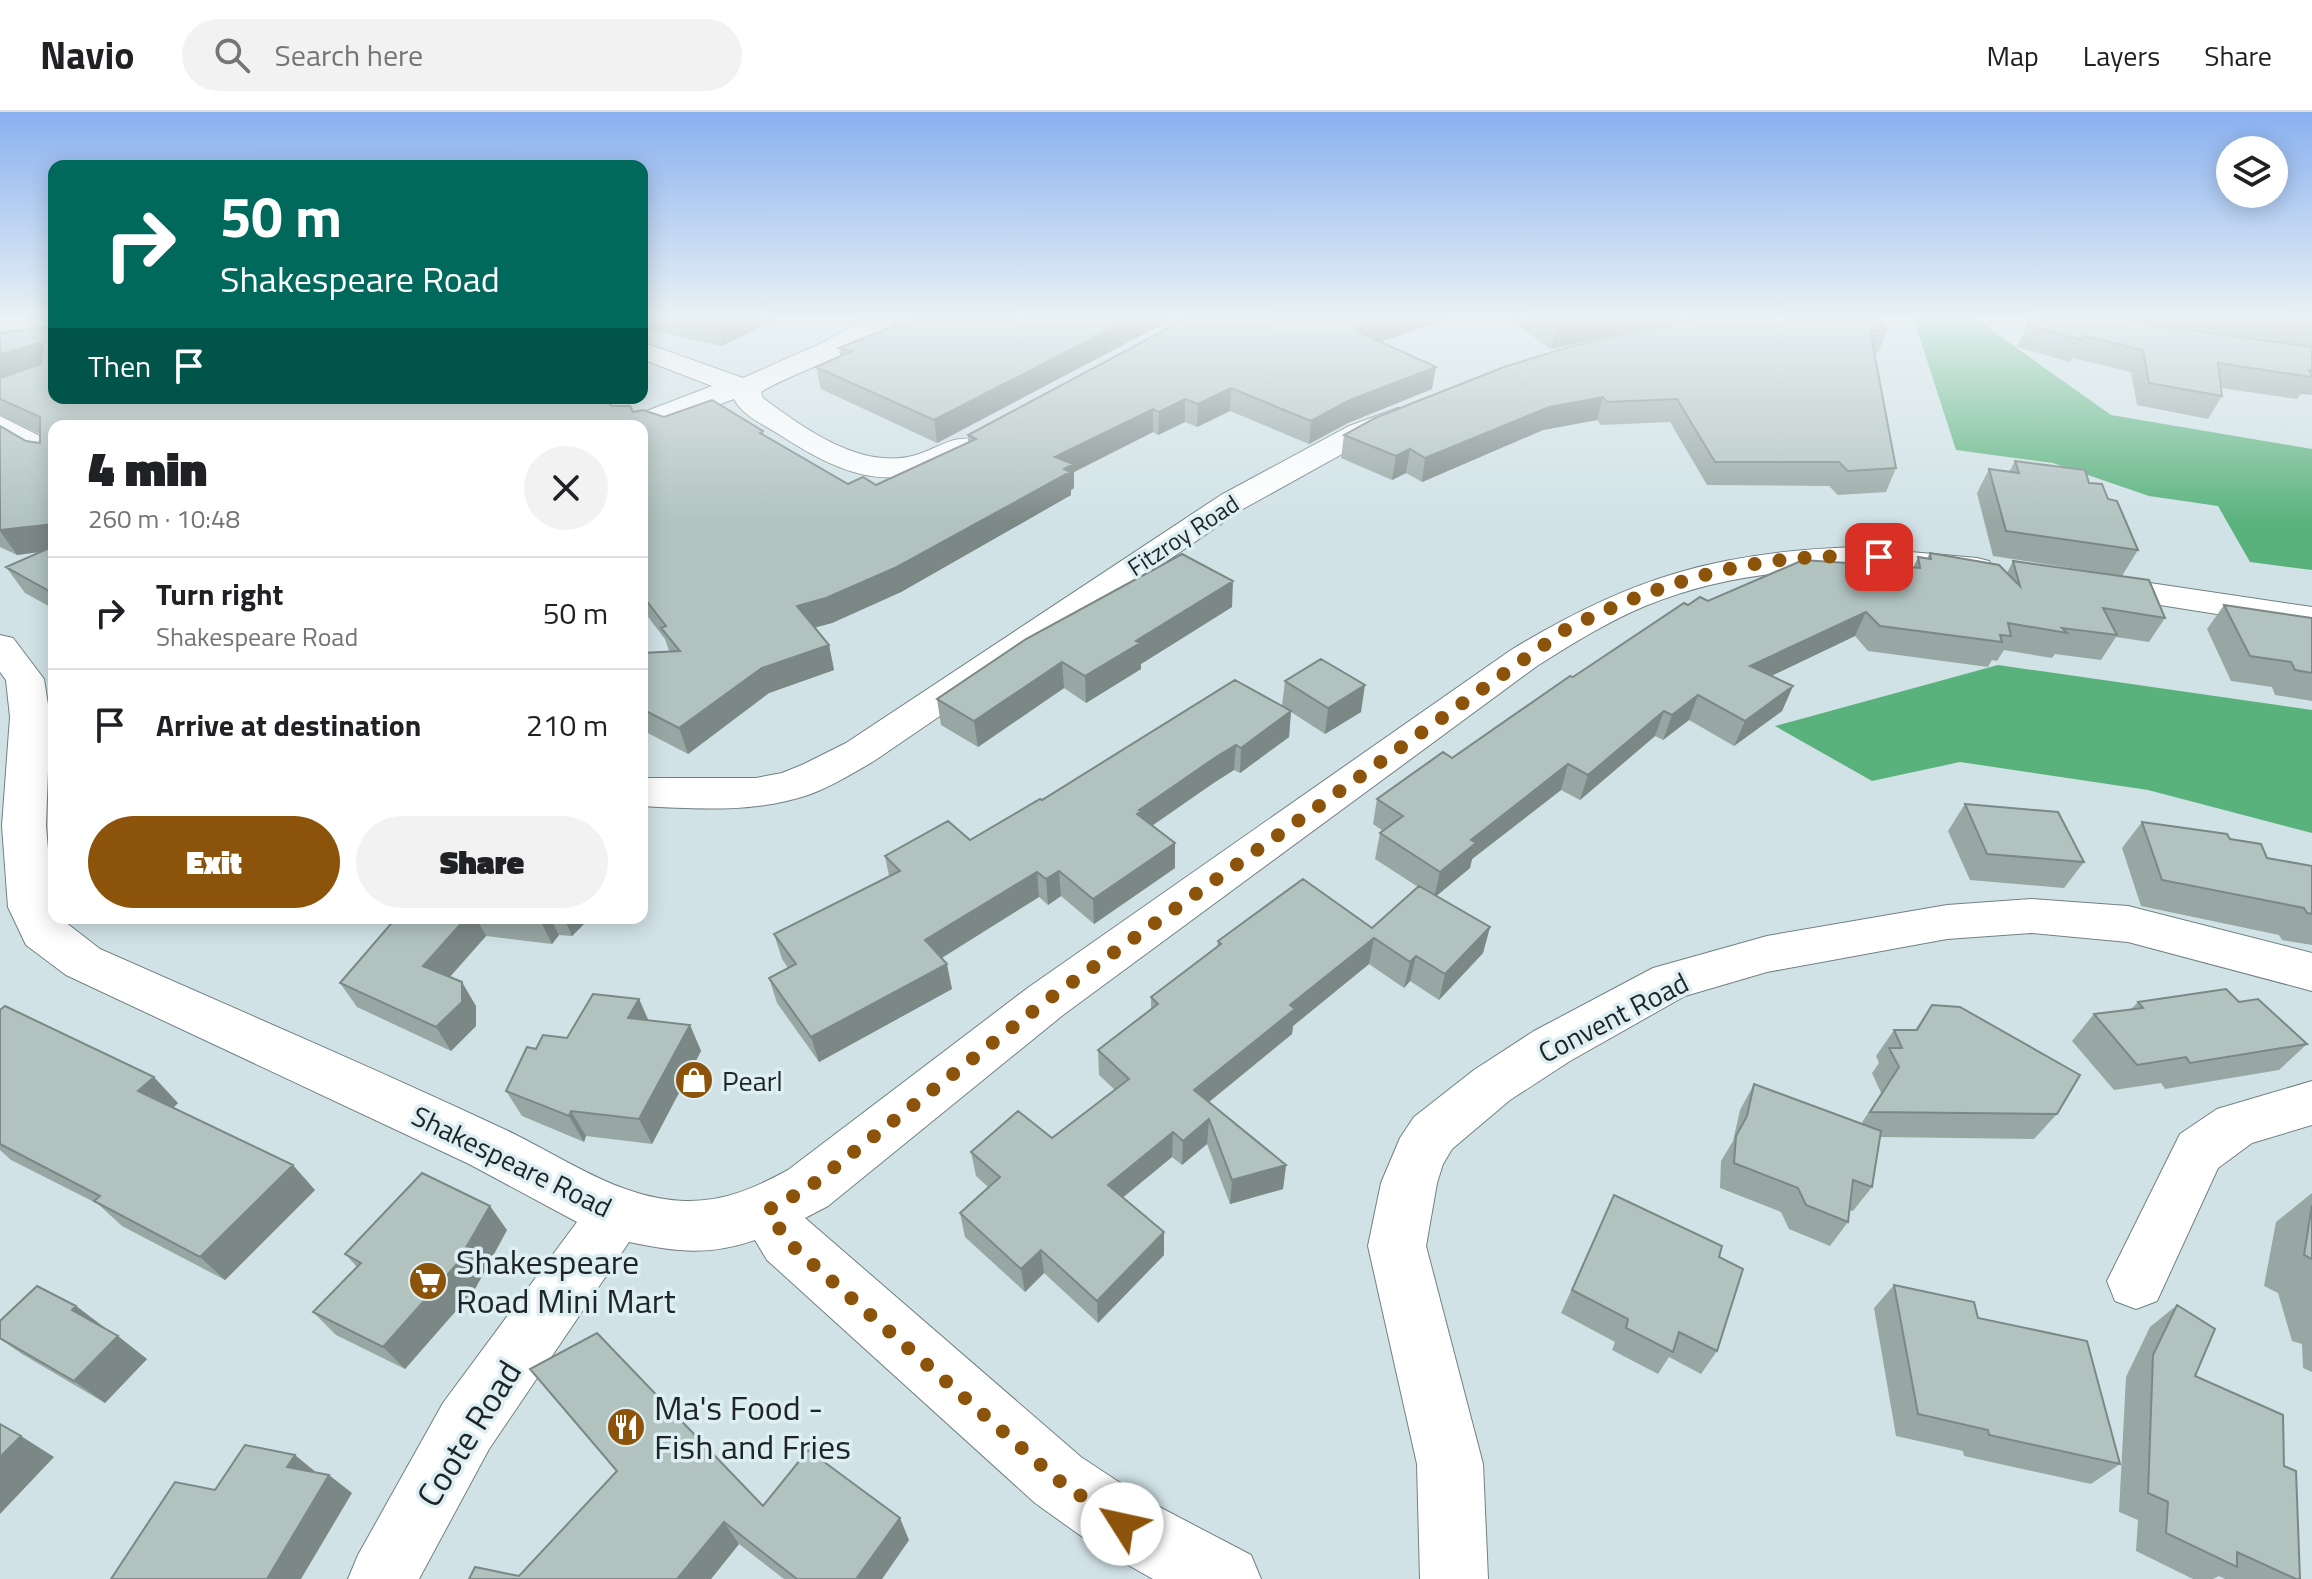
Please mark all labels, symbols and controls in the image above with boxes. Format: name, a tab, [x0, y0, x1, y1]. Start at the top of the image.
search box	[182, 19, 742, 91]
text: Navio	[40, 26, 134, 84]
text: Search here	[274, 32, 423, 78]
icon: search	[210, 33, 254, 77]
text: Map	[1986, 34, 2039, 77]
text: Layers	[2083, 34, 2160, 77]
text: Share	[2204, 34, 2272, 77]
map controls	[2216, 136, 2288, 208]
button: layers	[2216, 136, 2288, 208]
text: 50 m	[220, 174, 342, 259]
icon: right	[88, 192, 192, 296]
text: Shakespeare Road	[220, 251, 500, 306]
text: Then	[88, 343, 151, 389]
icon: arrive	[167, 344, 211, 388]
text: 4 min	[88, 432, 207, 505]
button: close	[524, 446, 608, 530]
street label: Fitzroy Road	[1120, 485, 1246, 585]
text: 260 m · 10:48	[88, 499, 240, 538]
pin	[1845, 523, 1913, 591]
icon: arrive	[1857, 535, 1901, 579]
text: Turn right	[156, 571, 284, 617]
text: 50 m	[543, 590, 608, 636]
icon: right	[88, 591, 132, 635]
text: Shakespeare Road	[156, 617, 358, 656]
text: Arrive at destination	[156, 702, 421, 748]
text: 210 m	[526, 702, 608, 748]
icon: arrive	[88, 703, 132, 747]
button: Exit	[88, 816, 340, 908]
button: Share	[356, 816, 608, 908]
street label: Convent Road	[1530, 961, 1696, 1073]
shop icon: Pearl	[673, 1059, 715, 1101]
place label: Pearl	[722, 1059, 783, 1102]
street label: Shakespeare Road	[405, 1094, 619, 1228]
place label: Shakespeare Road Mini Mart	[456, 1235, 676, 1326]
supermarket icon: Shakespeare Road Mini Mart	[407, 1260, 449, 1302]
street label: Coote Road	[402, 1350, 534, 1516]
place label: Ma's Food - Fish and Fries	[654, 1381, 851, 1472]
restaurant icon: Ma's Food - Fish and Fries	[605, 1406, 647, 1448]
position arrow	[1080, 1482, 1164, 1566]

